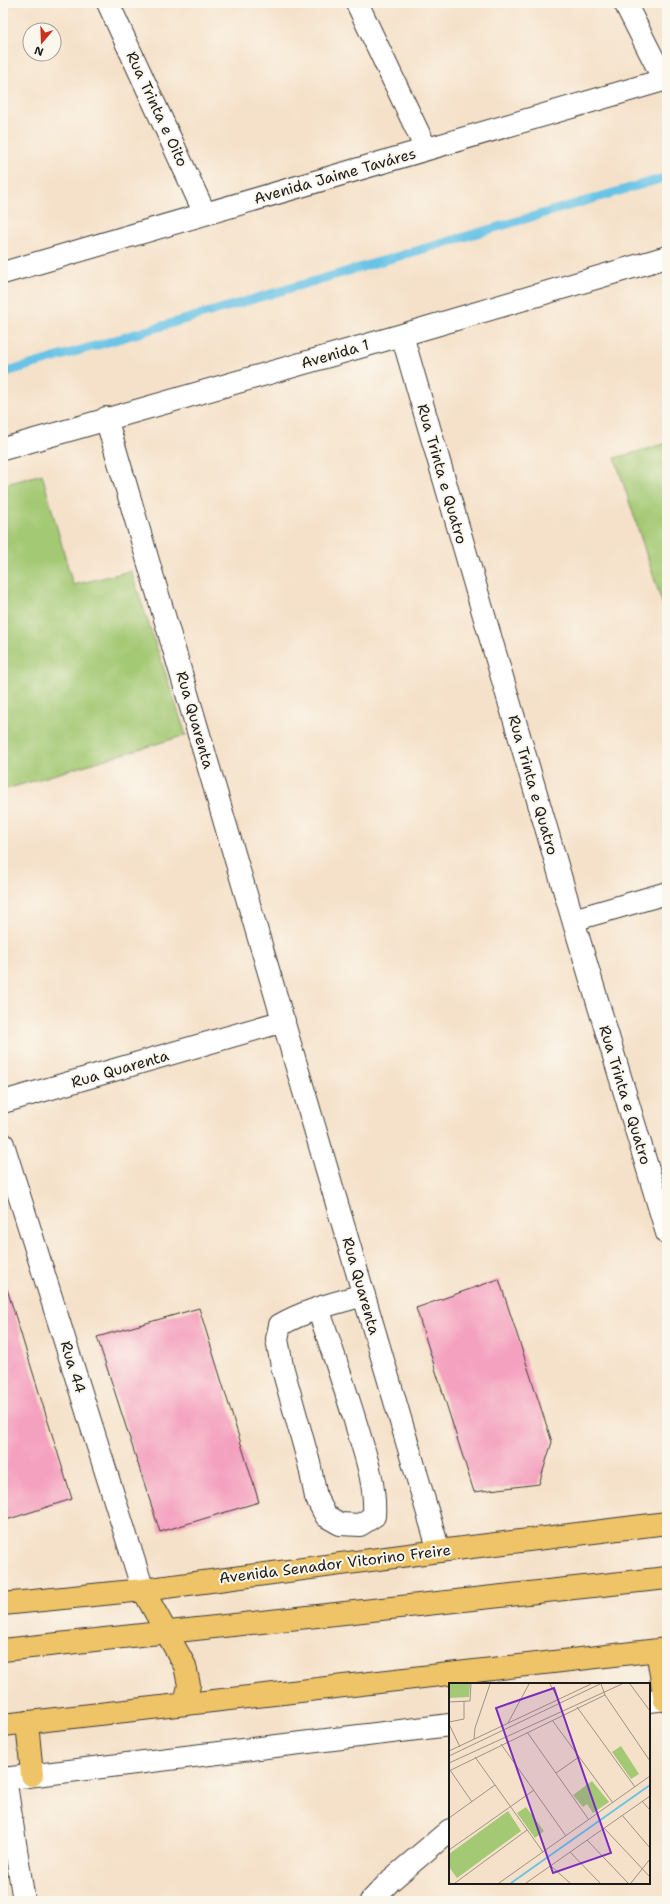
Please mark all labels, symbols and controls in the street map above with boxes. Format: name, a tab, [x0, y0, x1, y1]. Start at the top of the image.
north arrow	[22, 22, 62, 62]
text: N	[32, 42, 45, 59]
street label: Rua Trinta e Oito	[122, 48, 192, 170]
street label: Avenida Jaime Taváres	[252, 143, 418, 209]
street label: Avenida 1	[299, 335, 371, 373]
street label: Rua Trinta e Quatro	[412, 402, 472, 546]
street label: Rua Quarenta	[172, 669, 219, 772]
street label: Rua Trinta e Quatro	[503, 713, 563, 857]
street label: Rua Trinta e Quatro	[594, 1023, 656, 1167]
street label: Rua Quarenta	[69, 1045, 172, 1092]
street label: Rua Quarenta	[338, 1235, 385, 1338]
street label: Rua 44	[56, 1338, 90, 1396]
street label: Avenida Senador Vitorino Freire	[218, 1540, 452, 1588]
inset map	[449, 1683, 650, 1884]

